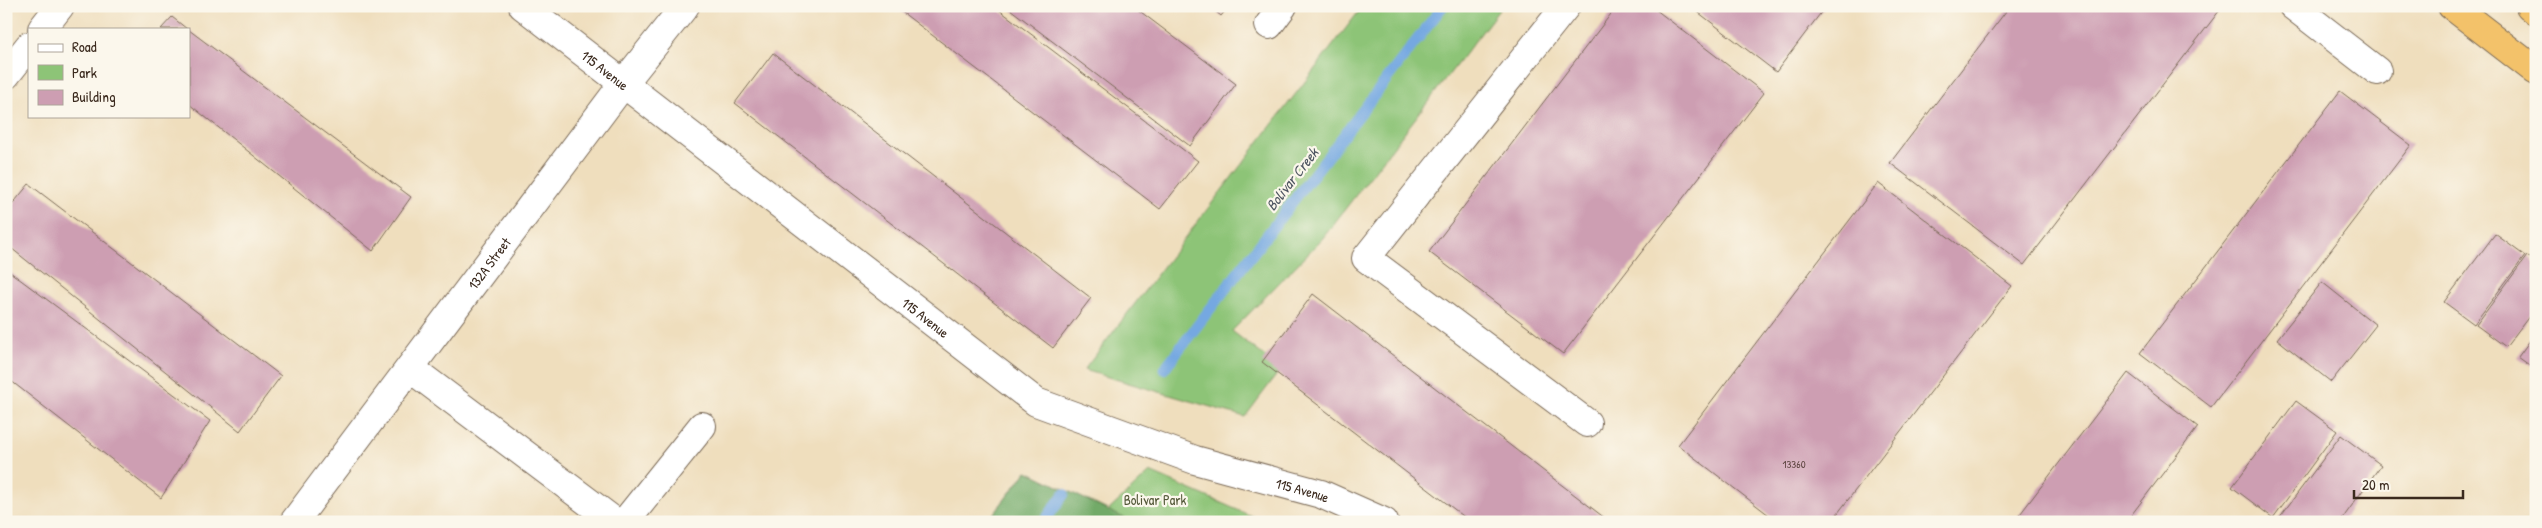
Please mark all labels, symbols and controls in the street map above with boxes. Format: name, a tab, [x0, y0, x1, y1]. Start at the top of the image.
legend	[28, 28, 190, 118]
text: Road	[72, 36, 97, 57]
street label: 115 Avenue	[578, 45, 633, 94]
text: Park	[72, 62, 97, 83]
text: Building	[72, 86, 116, 107]
water label: Bolivar Creek	[1261, 142, 1324, 215]
street label: 132A Street	[463, 233, 515, 293]
street label: 115 Avenue	[898, 293, 954, 342]
house number: 13360	[1782, 457, 1806, 471]
scale bar	[2354, 468, 2463, 500]
street label: 115 Avenue	[1274, 473, 1333, 506]
text: 20 m	[2362, 474, 2389, 495]
park label: Bolivar Park	[1124, 490, 1187, 509]

